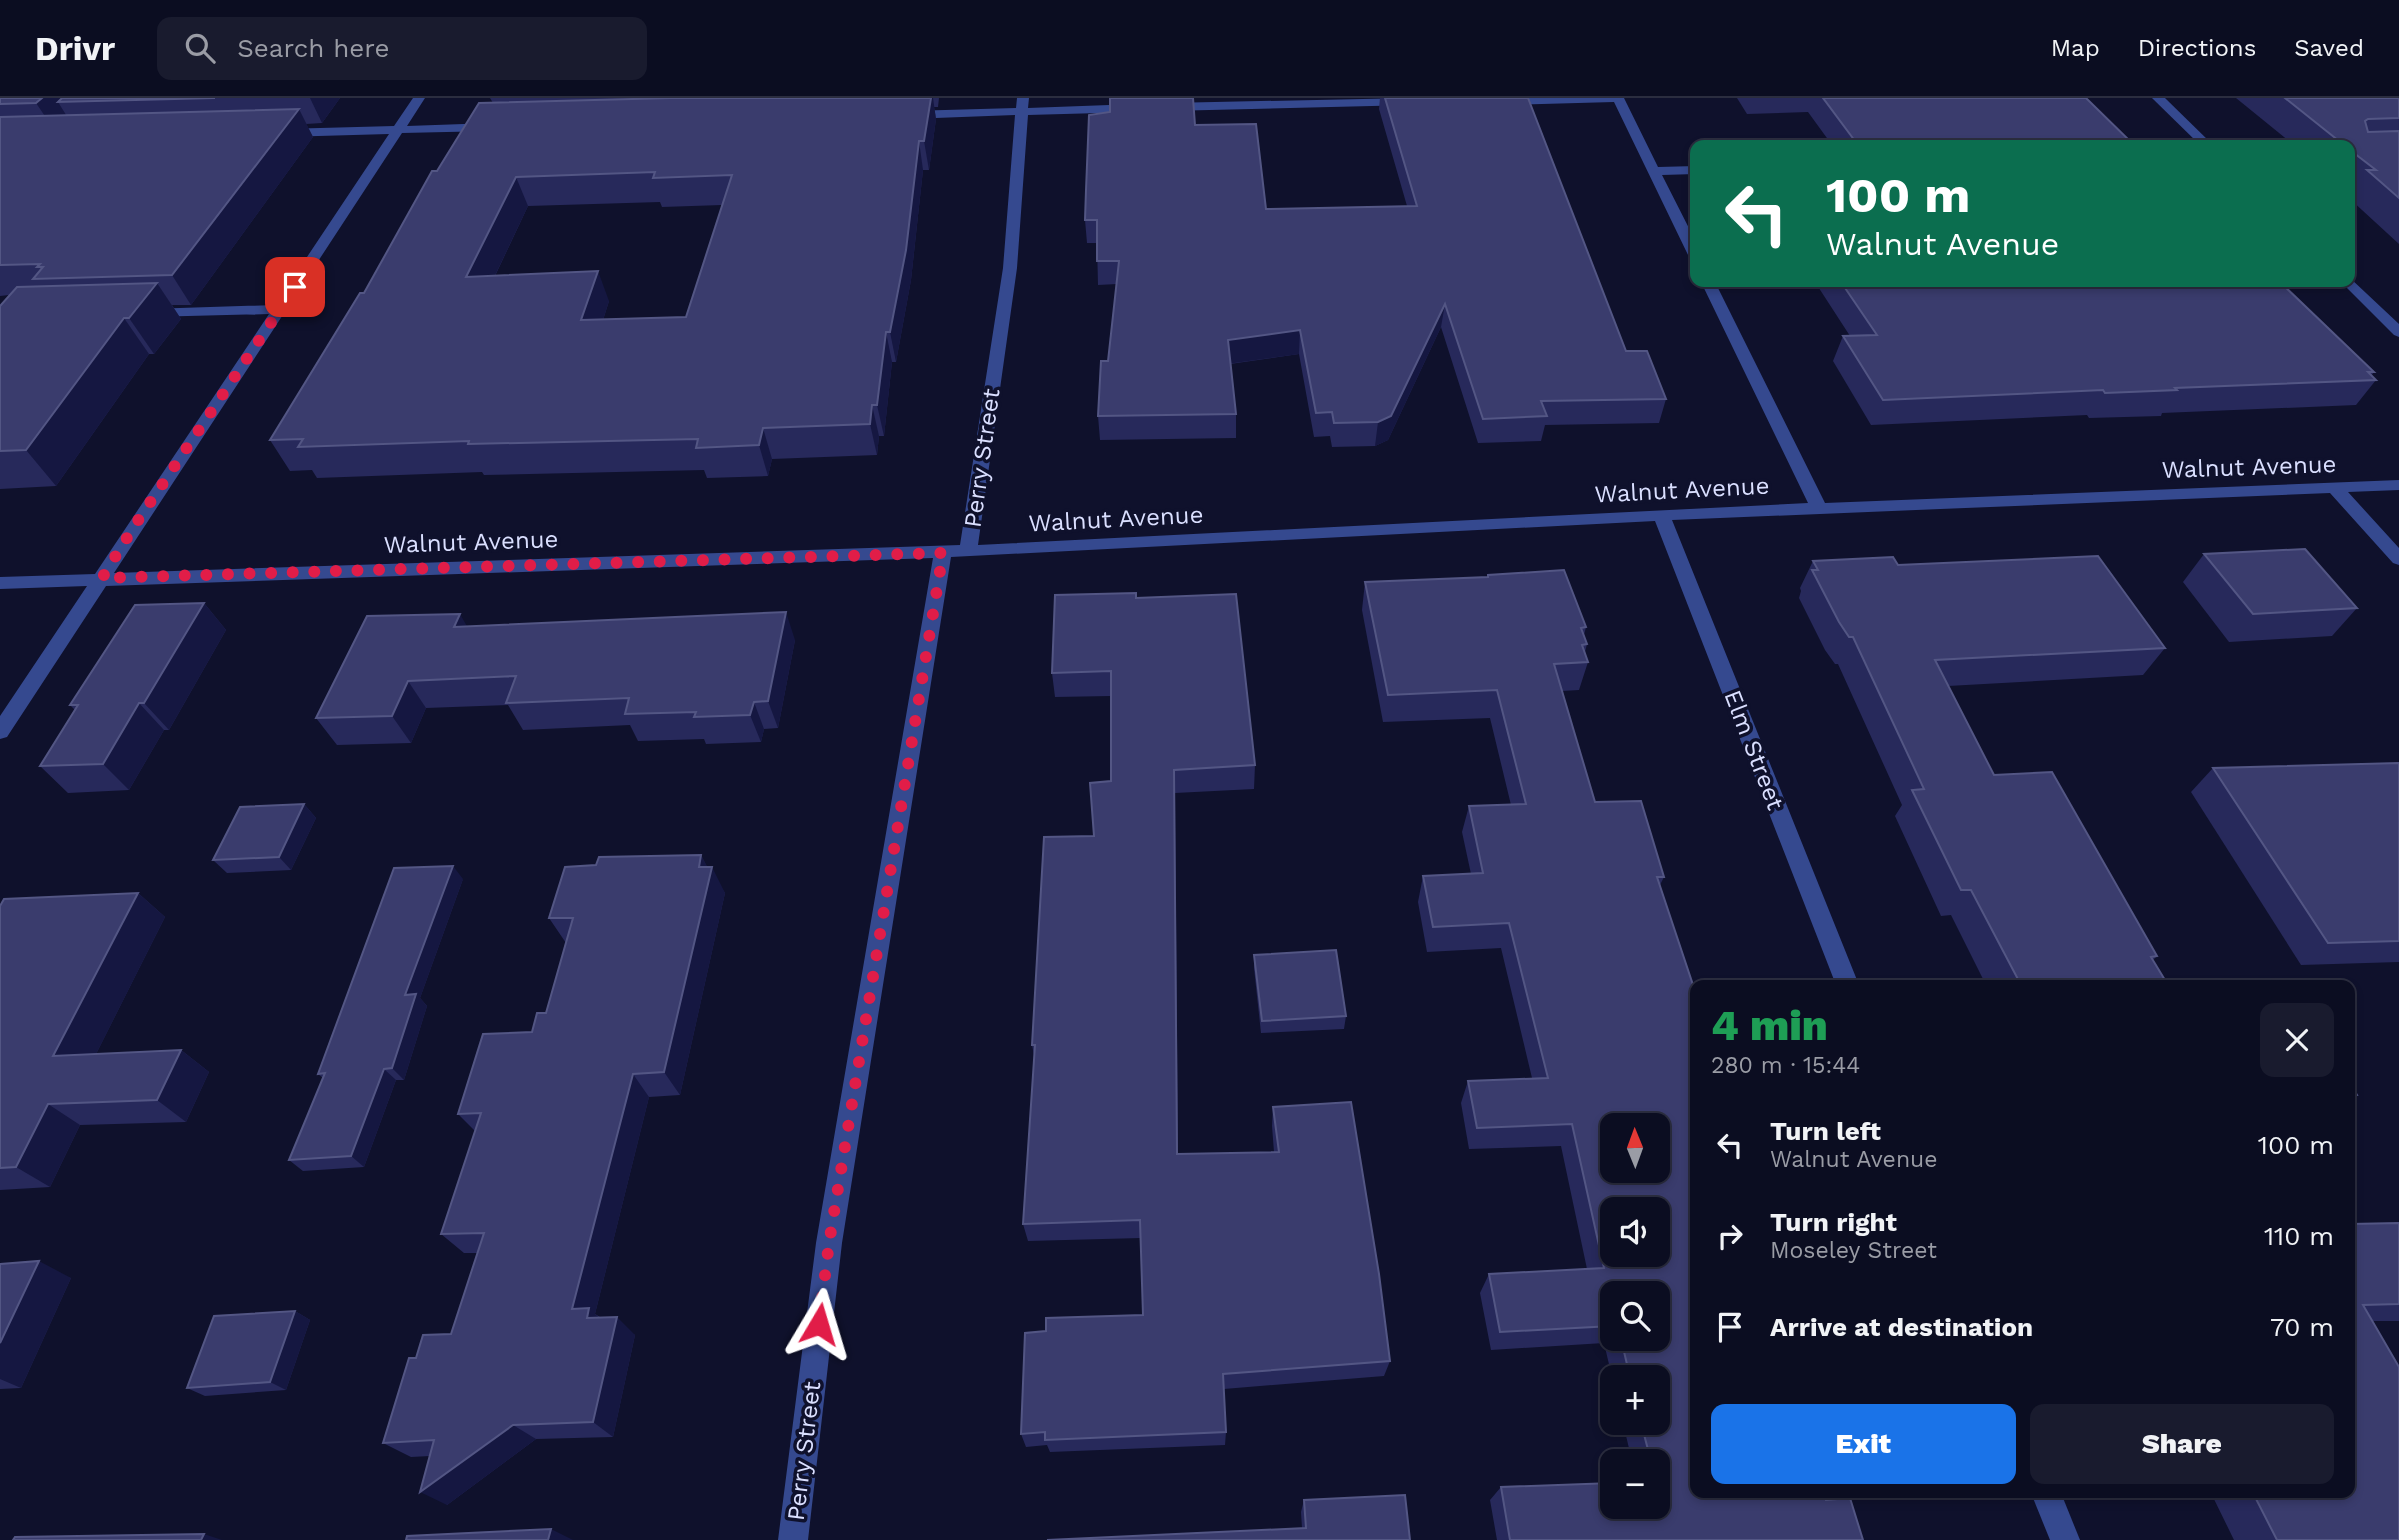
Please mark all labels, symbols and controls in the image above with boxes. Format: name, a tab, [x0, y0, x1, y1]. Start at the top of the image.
search box	[157, 17, 647, 80]
text: Drivr	[35, 29, 115, 68]
icon: search	[181, 29, 219, 67]
text: Search here	[237, 33, 390, 63]
text: Map	[2051, 34, 2100, 62]
text: Directions	[2138, 34, 2256, 62]
text: Saved	[2294, 34, 2364, 62]
text: 100 m	[1826, 166, 1970, 224]
icon: left	[1711, 168, 1802, 259]
text: Walnut Avenue	[1826, 225, 2059, 263]
pin	[265, 257, 325, 317]
icon: arrive	[276, 268, 314, 306]
street label: Perry Street	[958, 387, 1006, 529]
street label: Walnut Avenue	[2161, 450, 2337, 484]
street label: Walnut Avenue	[1594, 471, 1770, 509]
street label: Walnut Avenue	[1028, 500, 1204, 538]
street label: Walnut Avenue	[383, 525, 559, 559]
street label: Elm Street	[1718, 686, 1790, 814]
text: 4 min	[1711, 1001, 1828, 1050]
button: close	[2260, 1003, 2334, 1077]
text: 280 m · 15:44	[1711, 1052, 1860, 1079]
north arrow	[1600, 1113, 1670, 1183]
map controls	[1600, 1113, 1670, 1519]
text: Turn left	[1770, 1116, 1881, 1146]
icon: left	[1711, 1126, 1749, 1164]
text: 100 m	[2258, 1130, 2334, 1160]
text: Walnut Avenue	[1770, 1146, 1938, 1173]
button: sound	[1600, 1197, 1670, 1267]
text: Turn right	[1770, 1207, 1897, 1237]
icon: right	[1711, 1217, 1749, 1255]
text: 110 m	[2264, 1221, 2334, 1251]
text: Moseley Street	[1770, 1237, 1937, 1264]
button: search	[1600, 1281, 1670, 1351]
position arrow	[782, 1287, 856, 1361]
icon: arrive	[1711, 1308, 1749, 1346]
text: Arrive at destination	[1770, 1312, 2033, 1342]
text: 70 m	[2270, 1312, 2334, 1342]
button: +	[1600, 1365, 1670, 1435]
street label: Perry Street	[782, 1380, 826, 1522]
button: Exit	[1711, 1404, 2016, 1484]
button: Share	[2030, 1404, 2334, 1484]
button: −	[1600, 1449, 1670, 1519]

